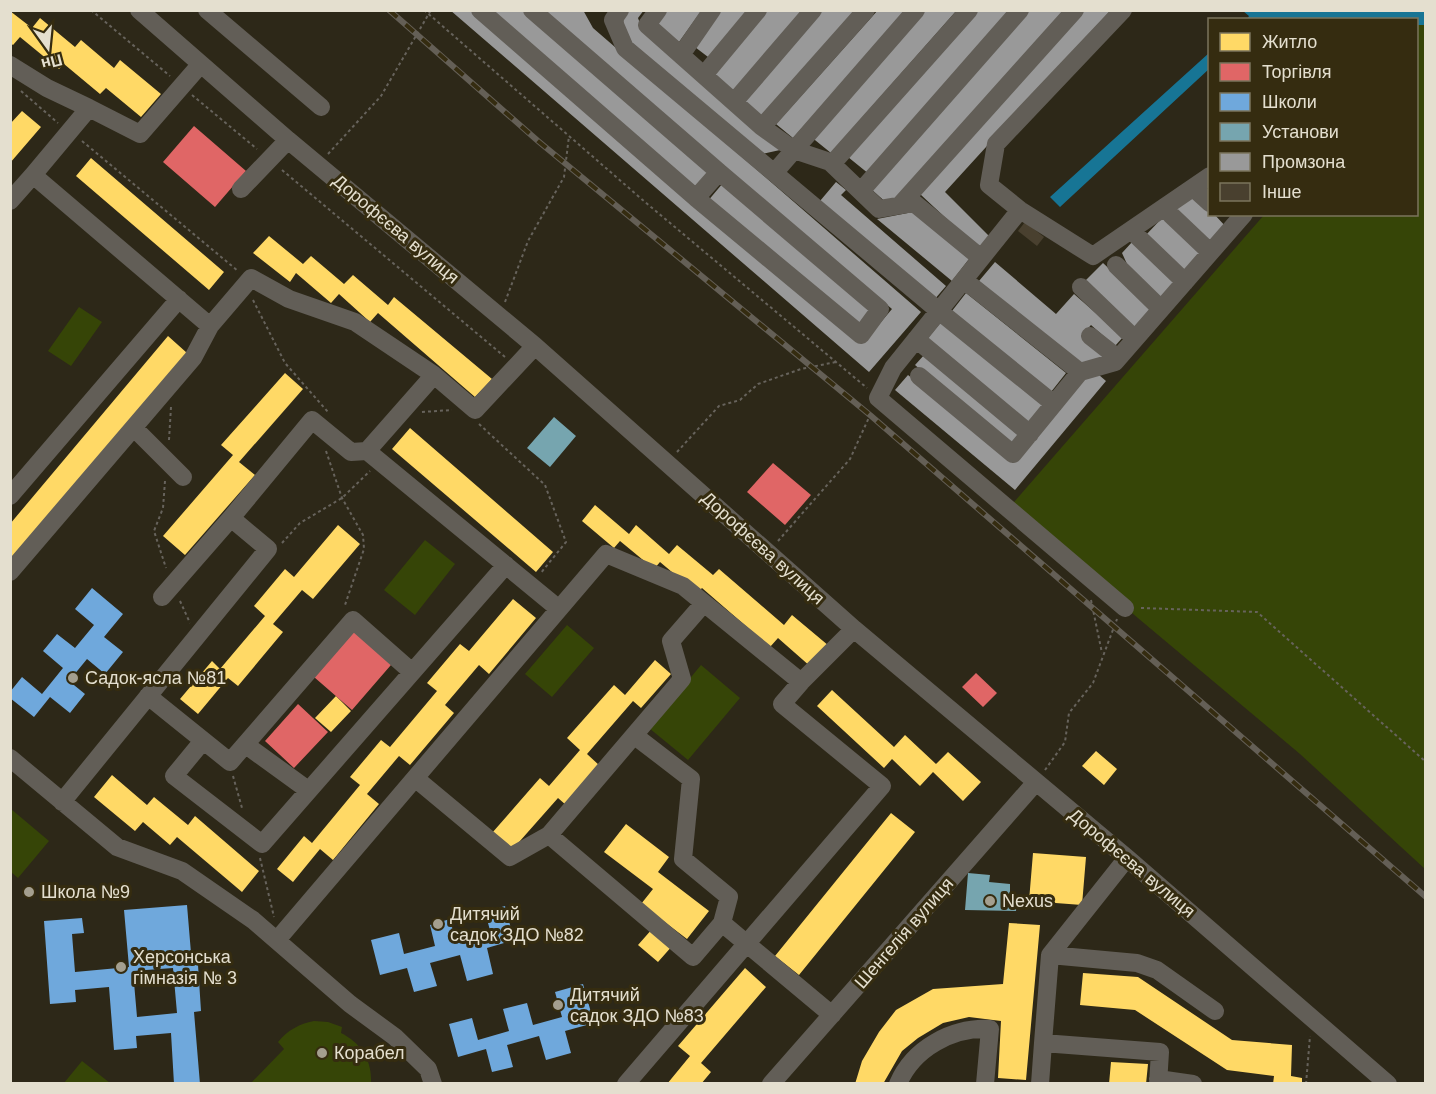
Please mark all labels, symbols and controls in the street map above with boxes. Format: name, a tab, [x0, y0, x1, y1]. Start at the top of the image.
north arrow	[18, 18, 78, 78]
legend	[1208, 18, 1418, 216]
text: Житло	[1262, 32, 1317, 52]
text: Пн	[39, 51, 64, 73]
text: Торгівля	[1262, 62, 1332, 82]
text: Школи	[1262, 92, 1317, 112]
text: Установи	[1262, 122, 1339, 142]
text: Промзона	[1262, 152, 1346, 172]
street label: Дорофєєва вулиця	[329, 170, 463, 288]
text: Інше	[1262, 182, 1301, 202]
street label: Дорофєєва вулиця	[697, 488, 829, 608]
place label: Садок-ясла №81	[85, 668, 226, 688]
marker: Садок-ясла №81	[66, 671, 80, 685]
street label: Дорофєєва вулиця	[1065, 804, 1199, 922]
street label: Шенгелія вулиця	[851, 874, 957, 992]
place label: Школа №9	[41, 882, 130, 902]
marker: Школа №9	[22, 885, 36, 899]
place label: Nexus	[1002, 891, 1053, 911]
marker: Nexus	[983, 894, 997, 908]
place label: Дитячий садок ЗДО №82	[450, 904, 584, 945]
marker: Дитячий садок ЗДО №82	[431, 917, 445, 931]
place label: Херсонська гімназія № 3	[133, 947, 237, 988]
marker: Херсонська гімназія № 3	[114, 960, 128, 974]
place label: Дитячий садок ЗДО №83	[570, 985, 704, 1026]
marker: Дитячий садок ЗДО №83	[551, 998, 565, 1012]
place label: Корабел	[334, 1043, 405, 1063]
marker: Корабел	[315, 1046, 329, 1060]

